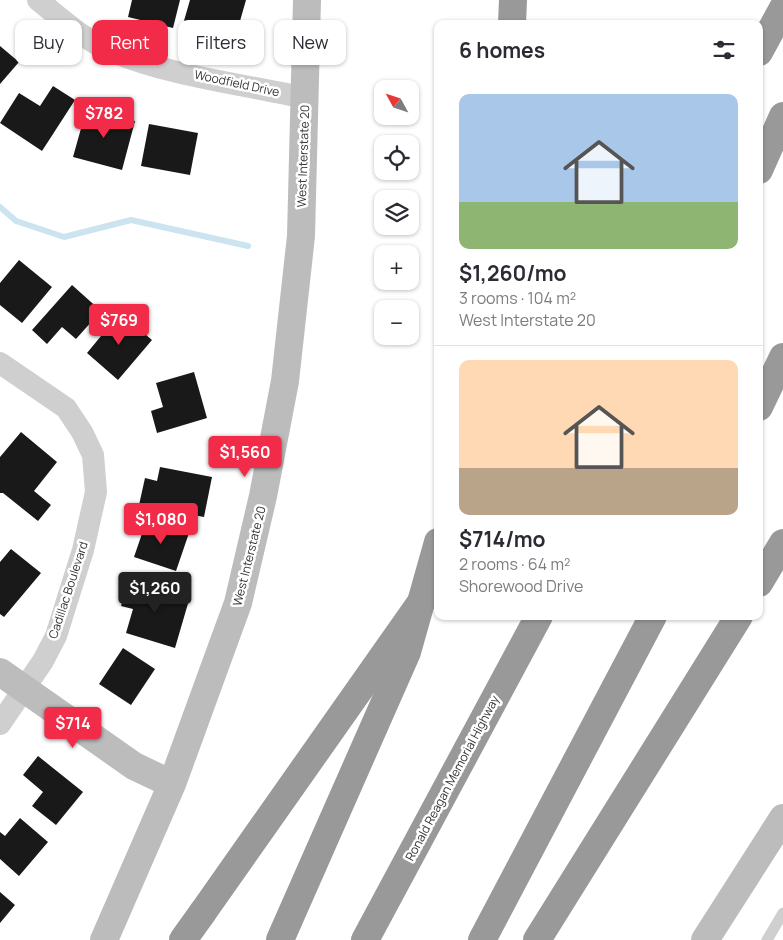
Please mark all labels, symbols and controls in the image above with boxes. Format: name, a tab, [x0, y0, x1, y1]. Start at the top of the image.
chip: Buy	[15, 20, 82, 65]
chip: Rent	[92, 20, 168, 65]
chip: Filters	[178, 20, 264, 65]
chip: New	[274, 20, 346, 65]
text: 6 homes	[459, 36, 545, 64]
icon: filters	[710, 36, 738, 64]
street label: Woodfield Drive	[193, 66, 281, 100]
north arrow	[374, 80, 419, 125]
map controls	[374, 80, 419, 345]
pin: $782	[74, 96, 134, 139]
text: $782	[85, 102, 123, 124]
street label: West Interstate 20	[293, 104, 313, 208]
icon: home	[554, 127, 644, 217]
button: locate	[374, 135, 419, 180]
button: layers	[374, 190, 419, 235]
button: +	[374, 245, 419, 290]
text: $1,260/mo	[459, 259, 566, 287]
text: 3 rooms · 104 m²	[459, 287, 576, 309]
button: −	[374, 300, 419, 345]
pin: $769	[89, 304, 149, 346]
text: $769	[100, 309, 138, 331]
text: West Interstate 20	[459, 309, 596, 331]
icon: home	[554, 392, 644, 482]
pin: $1,560	[204, 436, 286, 478]
text: $1,560	[219, 441, 271, 463]
pin: $1,080	[120, 502, 202, 545]
street label: West Interstate 20	[228, 504, 270, 608]
text: $1,080	[135, 508, 187, 530]
text: $714/mo	[459, 525, 546, 553]
street label: Cadillac Boulevard	[44, 539, 92, 641]
text: 2 rooms · 64 m²	[459, 553, 570, 575]
pin: $1,260	[114, 572, 196, 614]
text: Shorewood Drive	[459, 575, 583, 597]
text: $1,260	[129, 577, 181, 599]
street label: Ronald Reagan Memorial Highway	[401, 692, 503, 864]
pin: $714	[43, 706, 103, 749]
text: $714	[55, 712, 91, 734]

